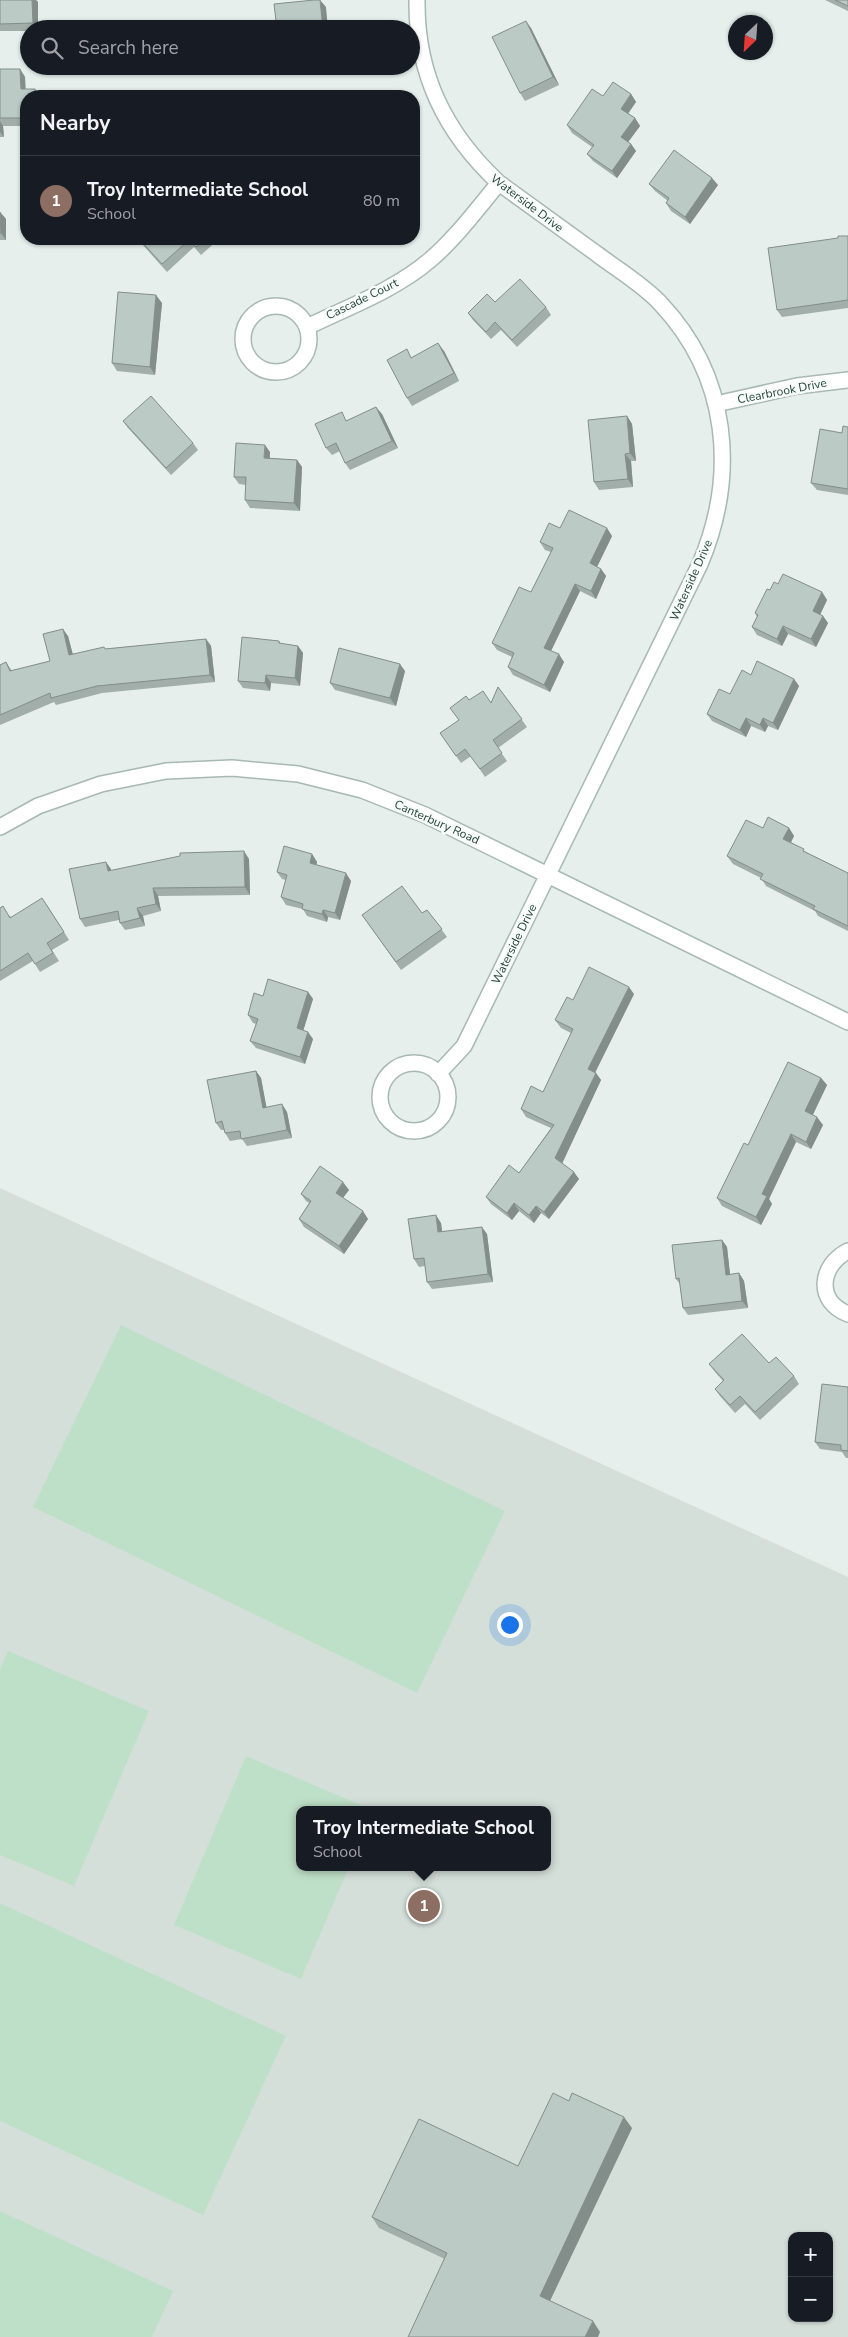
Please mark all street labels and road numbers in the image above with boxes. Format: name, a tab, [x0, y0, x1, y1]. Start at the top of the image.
street label: Waterside Drive	[487, 170, 567, 236]
street label: Cascade Court	[323, 274, 401, 323]
street label: Clearbrook Drive	[736, 374, 828, 408]
street label: Waterside Drive	[666, 537, 716, 623]
street label: Canterbury Road	[392, 796, 482, 848]
street label: Waterside Drive	[488, 901, 540, 987]

